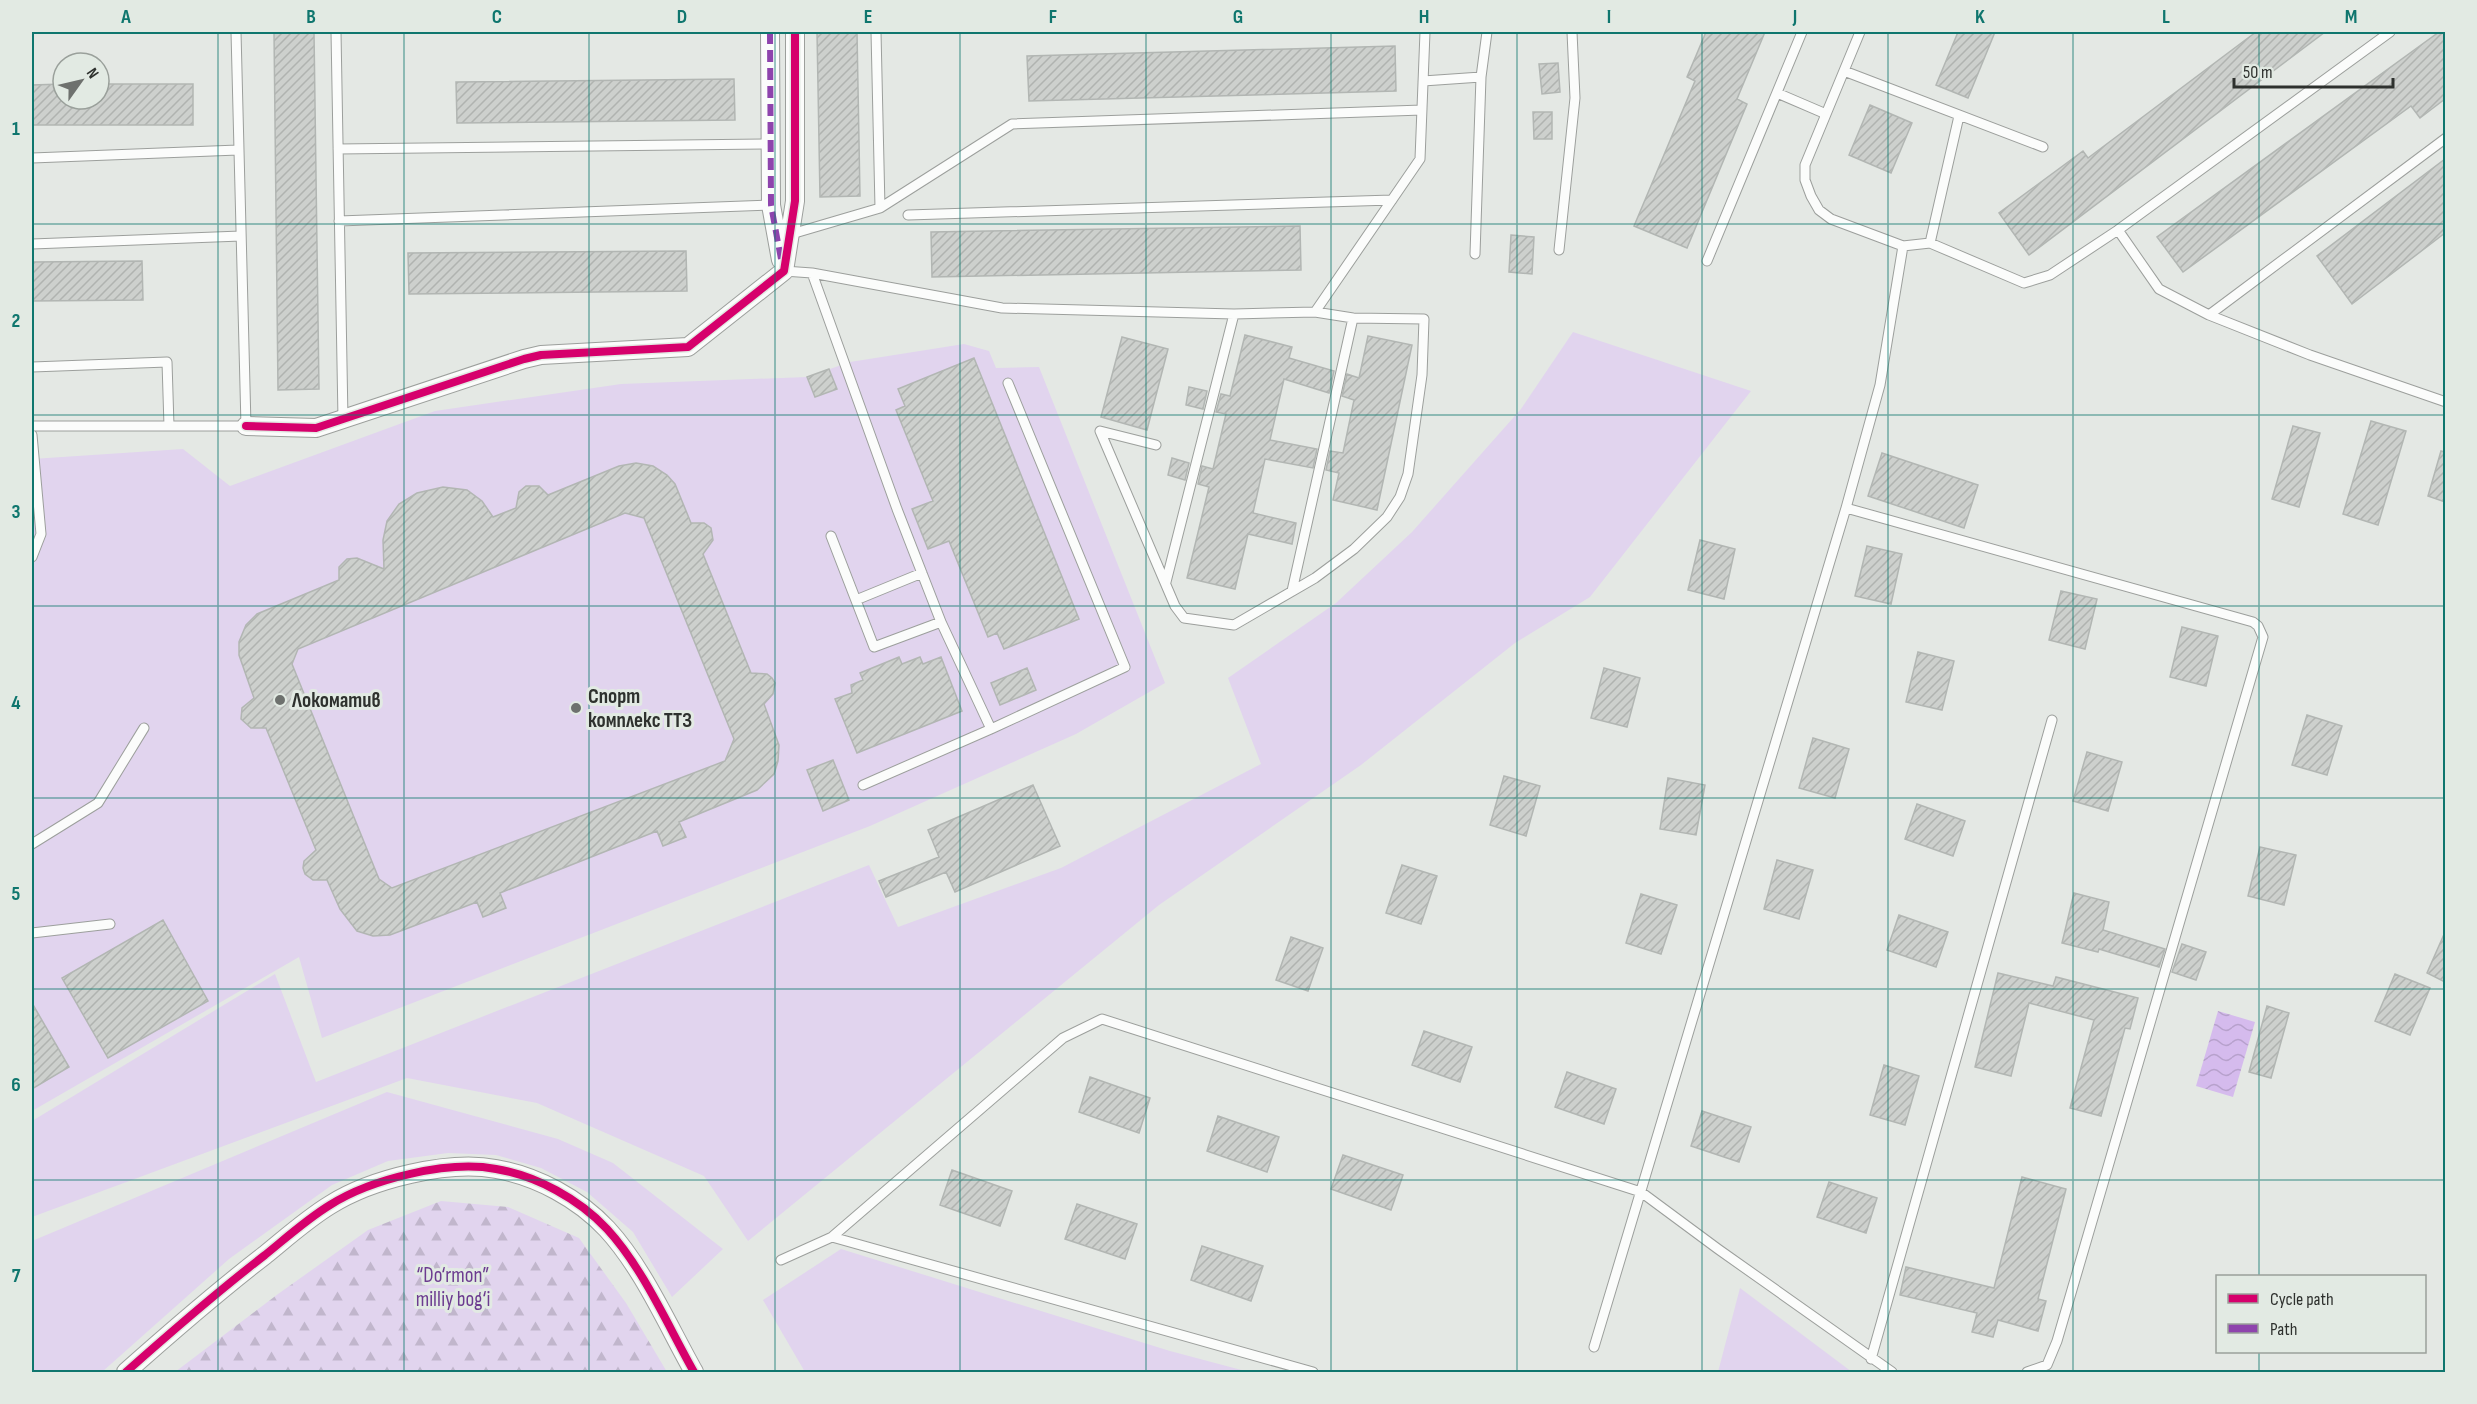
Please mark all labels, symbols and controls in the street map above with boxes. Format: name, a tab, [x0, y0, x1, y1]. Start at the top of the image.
text: A	[120, 5, 131, 29]
text: B	[306, 5, 316, 29]
text: C	[492, 5, 502, 29]
text: D	[677, 5, 687, 29]
text: E	[864, 5, 872, 29]
text: F	[1049, 5, 1057, 29]
text: G	[1233, 5, 1243, 29]
text: H	[1419, 5, 1429, 29]
text: I	[1607, 5, 1611, 29]
text: J	[1792, 5, 1797, 29]
text: K	[1975, 5, 1985, 29]
text: L	[2162, 5, 2170, 29]
text: M	[2345, 5, 2357, 29]
north arrow	[51, 51, 111, 111]
scale bar	[2234, 51, 2393, 89]
text: 50 m	[2243, 62, 2273, 83]
text: N	[82, 65, 102, 82]
text: 1	[12, 117, 20, 141]
text: 2	[12, 309, 20, 333]
text: 3	[12, 500, 21, 524]
place label: Спорт комплекс ТТЗ	[588, 684, 692, 733]
place label: Локоматив	[291, 688, 381, 713]
text: 4	[11, 691, 21, 715]
marker: Локоматив	[273, 693, 287, 707]
marker: Спорт комплекс ТТЗ	[569, 701, 583, 715]
text: 5	[12, 882, 21, 906]
text: 6	[11, 1073, 21, 1097]
park label: “Do‘rmon” milliy bog‘i	[416, 1263, 490, 1312]
text: 7	[12, 1264, 21, 1288]
legend	[2216, 1275, 2426, 1353]
text: Cycle path	[2270, 1289, 2334, 1310]
text: Path	[2270, 1319, 2298, 1340]

